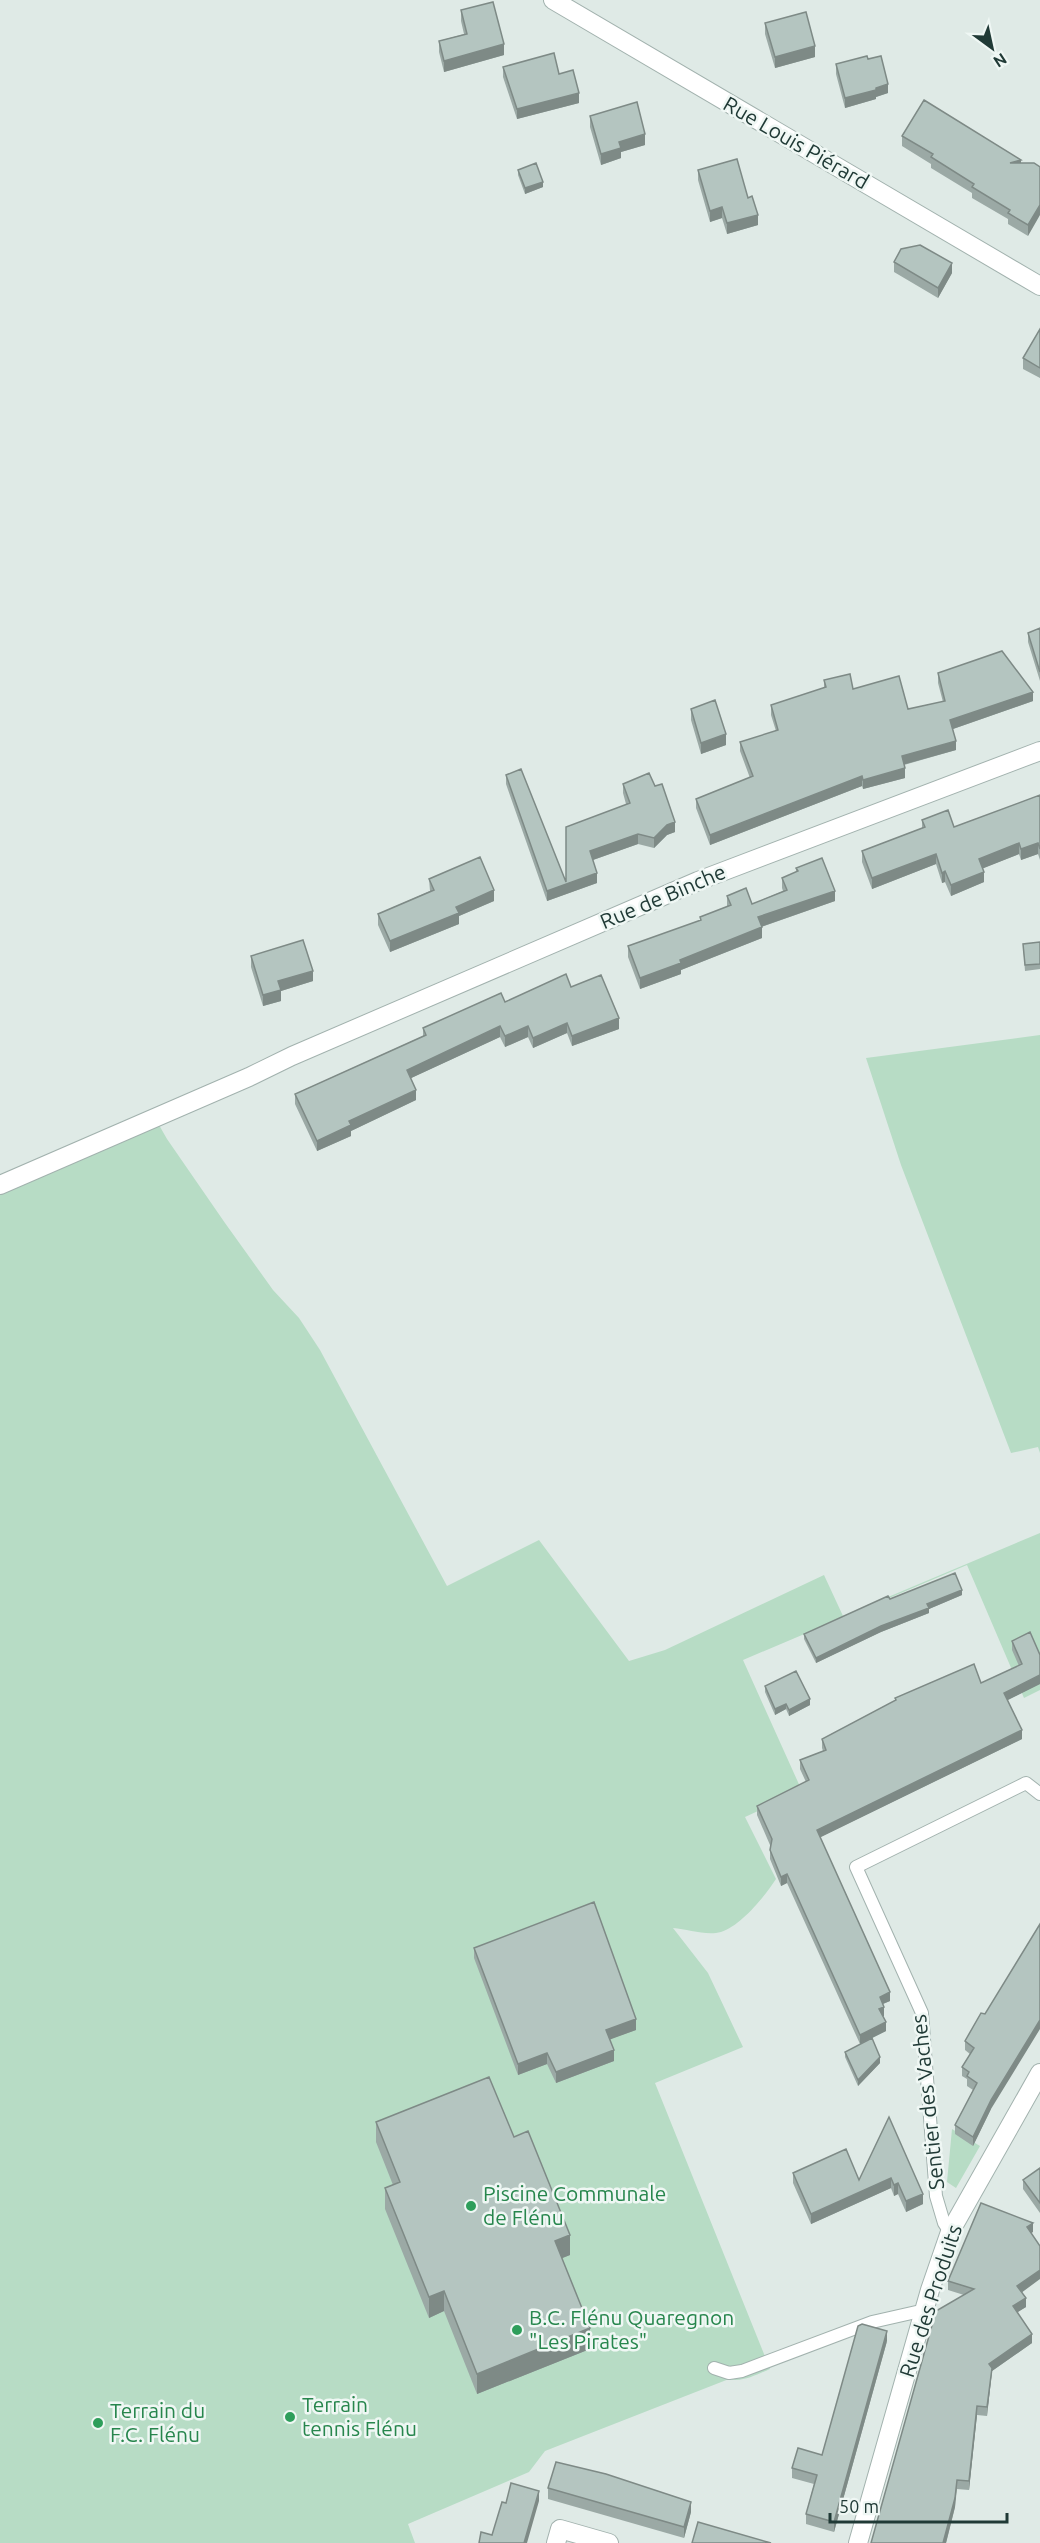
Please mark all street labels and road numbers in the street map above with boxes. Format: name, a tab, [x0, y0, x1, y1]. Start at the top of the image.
street label: Rue Louis Piérard	[720, 91, 873, 193]
street label: Rue de Binche	[596, 859, 729, 933]
street label: Sentier des Vaches	[906, 2013, 948, 2191]
street label: Rue des Produits	[894, 2221, 966, 2380]

